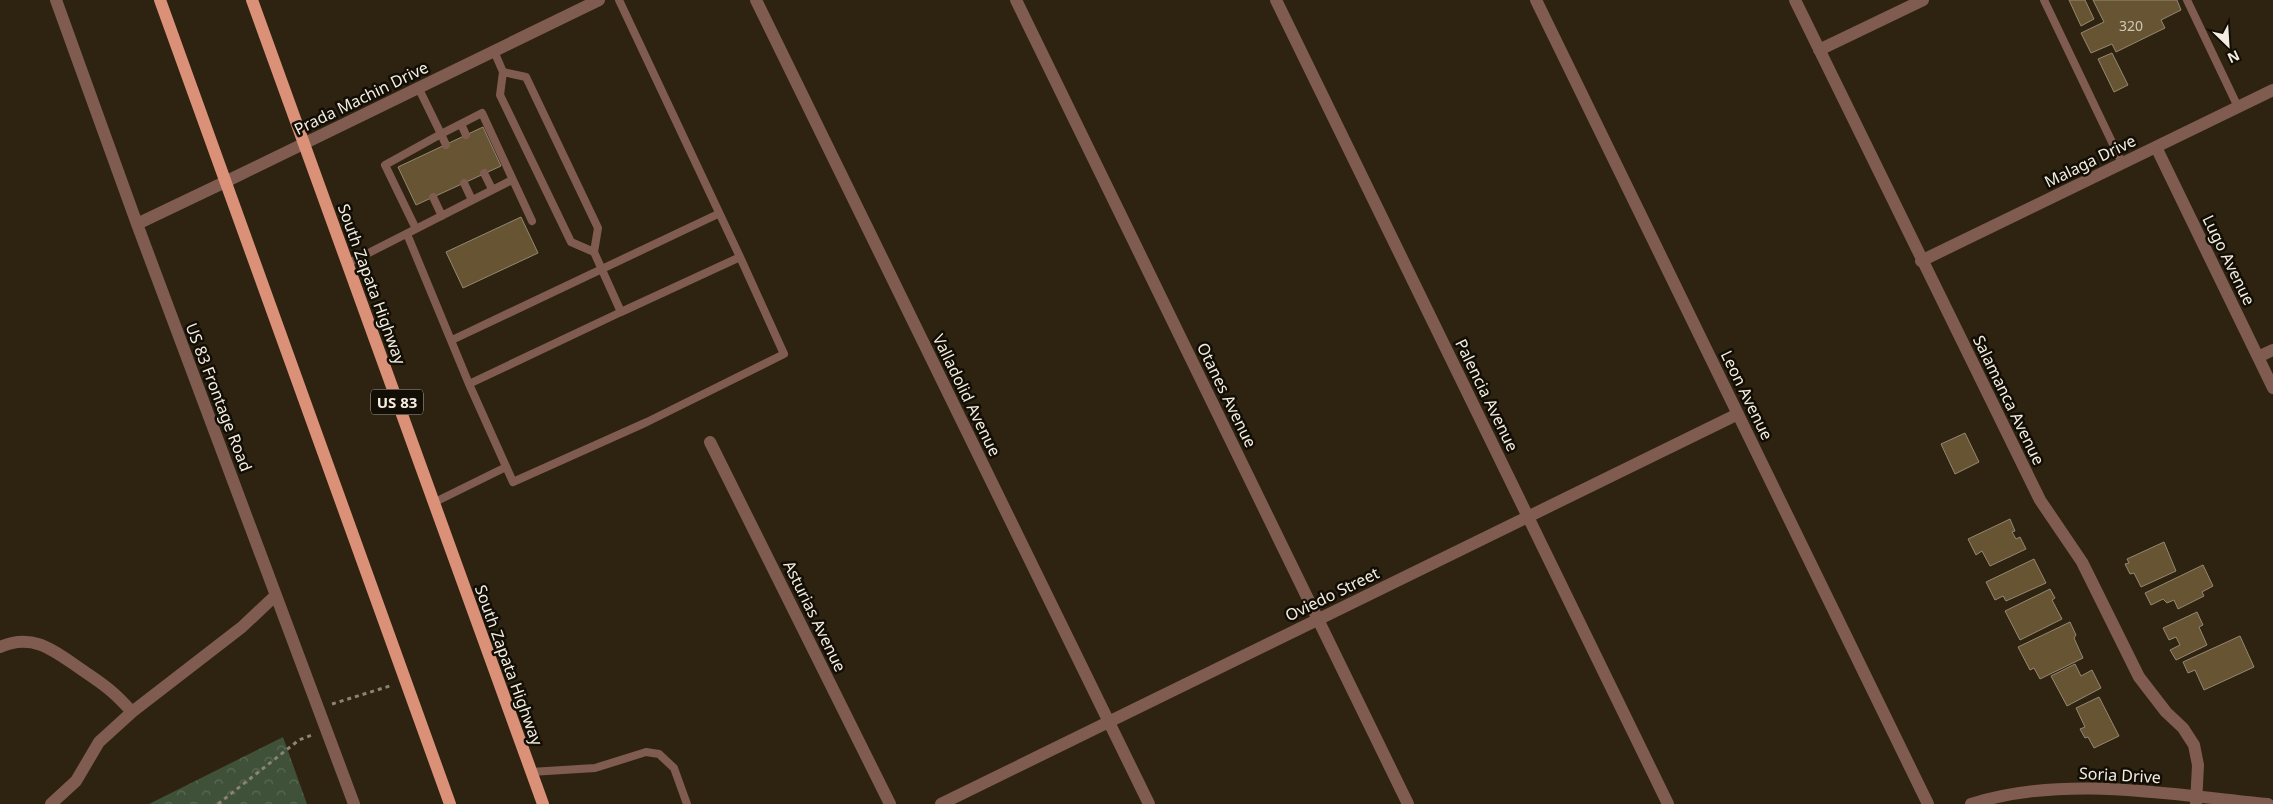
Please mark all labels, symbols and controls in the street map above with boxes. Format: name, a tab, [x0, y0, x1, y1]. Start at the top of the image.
house number: 320	[2119, 16, 2143, 35]
north arrow	[2203, 20, 2253, 70]
text: N	[2225, 46, 2243, 68]
street label: Prada Machin Drive	[290, 56, 432, 140]
street label: Malaga Drive	[2041, 129, 2139, 193]
street label: South Zapata Highway	[333, 201, 412, 368]
street label: Lugo Avenue	[2198, 211, 2260, 309]
street label: US 83 Frontage Road	[181, 320, 257, 474]
street label: Valladolid Avenue	[928, 330, 1006, 460]
street label: Salamanca Avenue	[1968, 332, 2050, 468]
street label: Palencia Avenue	[1450, 335, 1524, 455]
street label: Otanes Avenue	[1192, 339, 1262, 451]
street label: Leon Avenue	[1716, 346, 1778, 444]
road number: US 83	[371, 390, 423, 414]
street label: Asturias Avenue	[779, 557, 851, 675]
street label: Oviedo Street	[1281, 562, 1383, 626]
street label: South Zapata Highway	[470, 582, 549, 749]
street label: Soria Drive	[2079, 762, 2161, 788]

